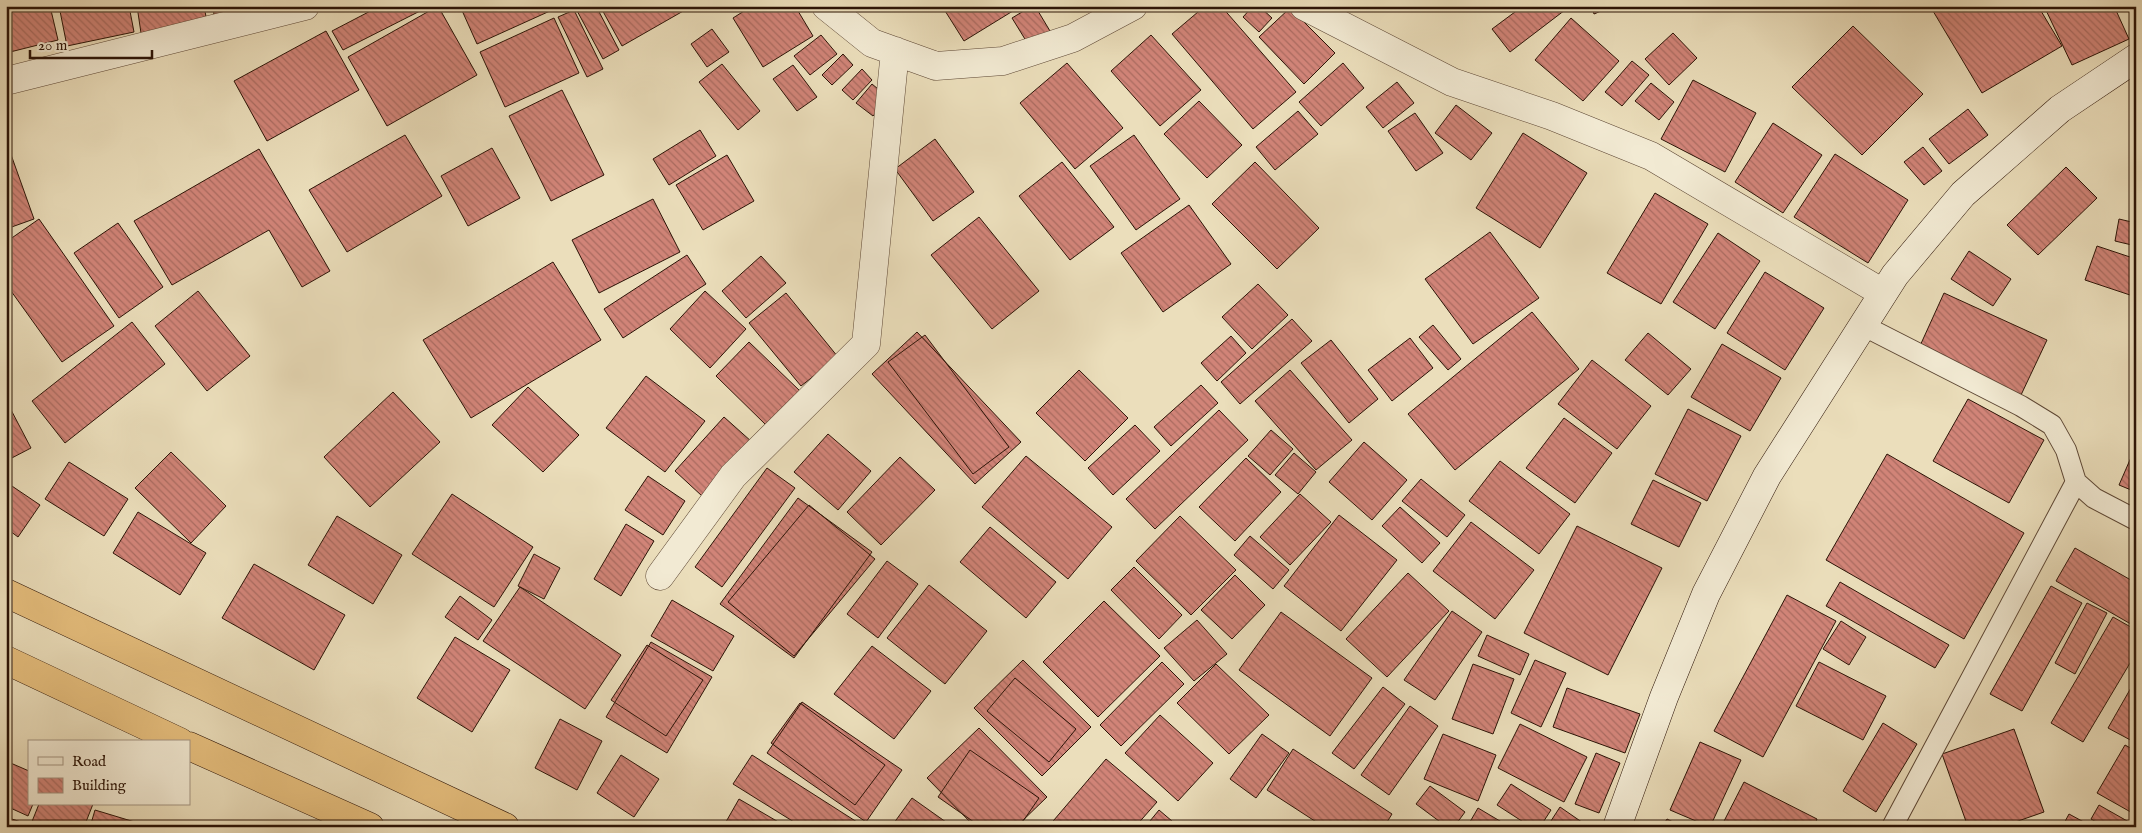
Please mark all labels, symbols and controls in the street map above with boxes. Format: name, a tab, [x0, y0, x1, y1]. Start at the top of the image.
scale bar	[30, 28, 152, 60]
text: 20 m	[38, 36, 68, 55]
legend	[28, 740, 190, 806]
text: Road	[72, 752, 107, 771]
text: Building	[72, 776, 127, 795]

